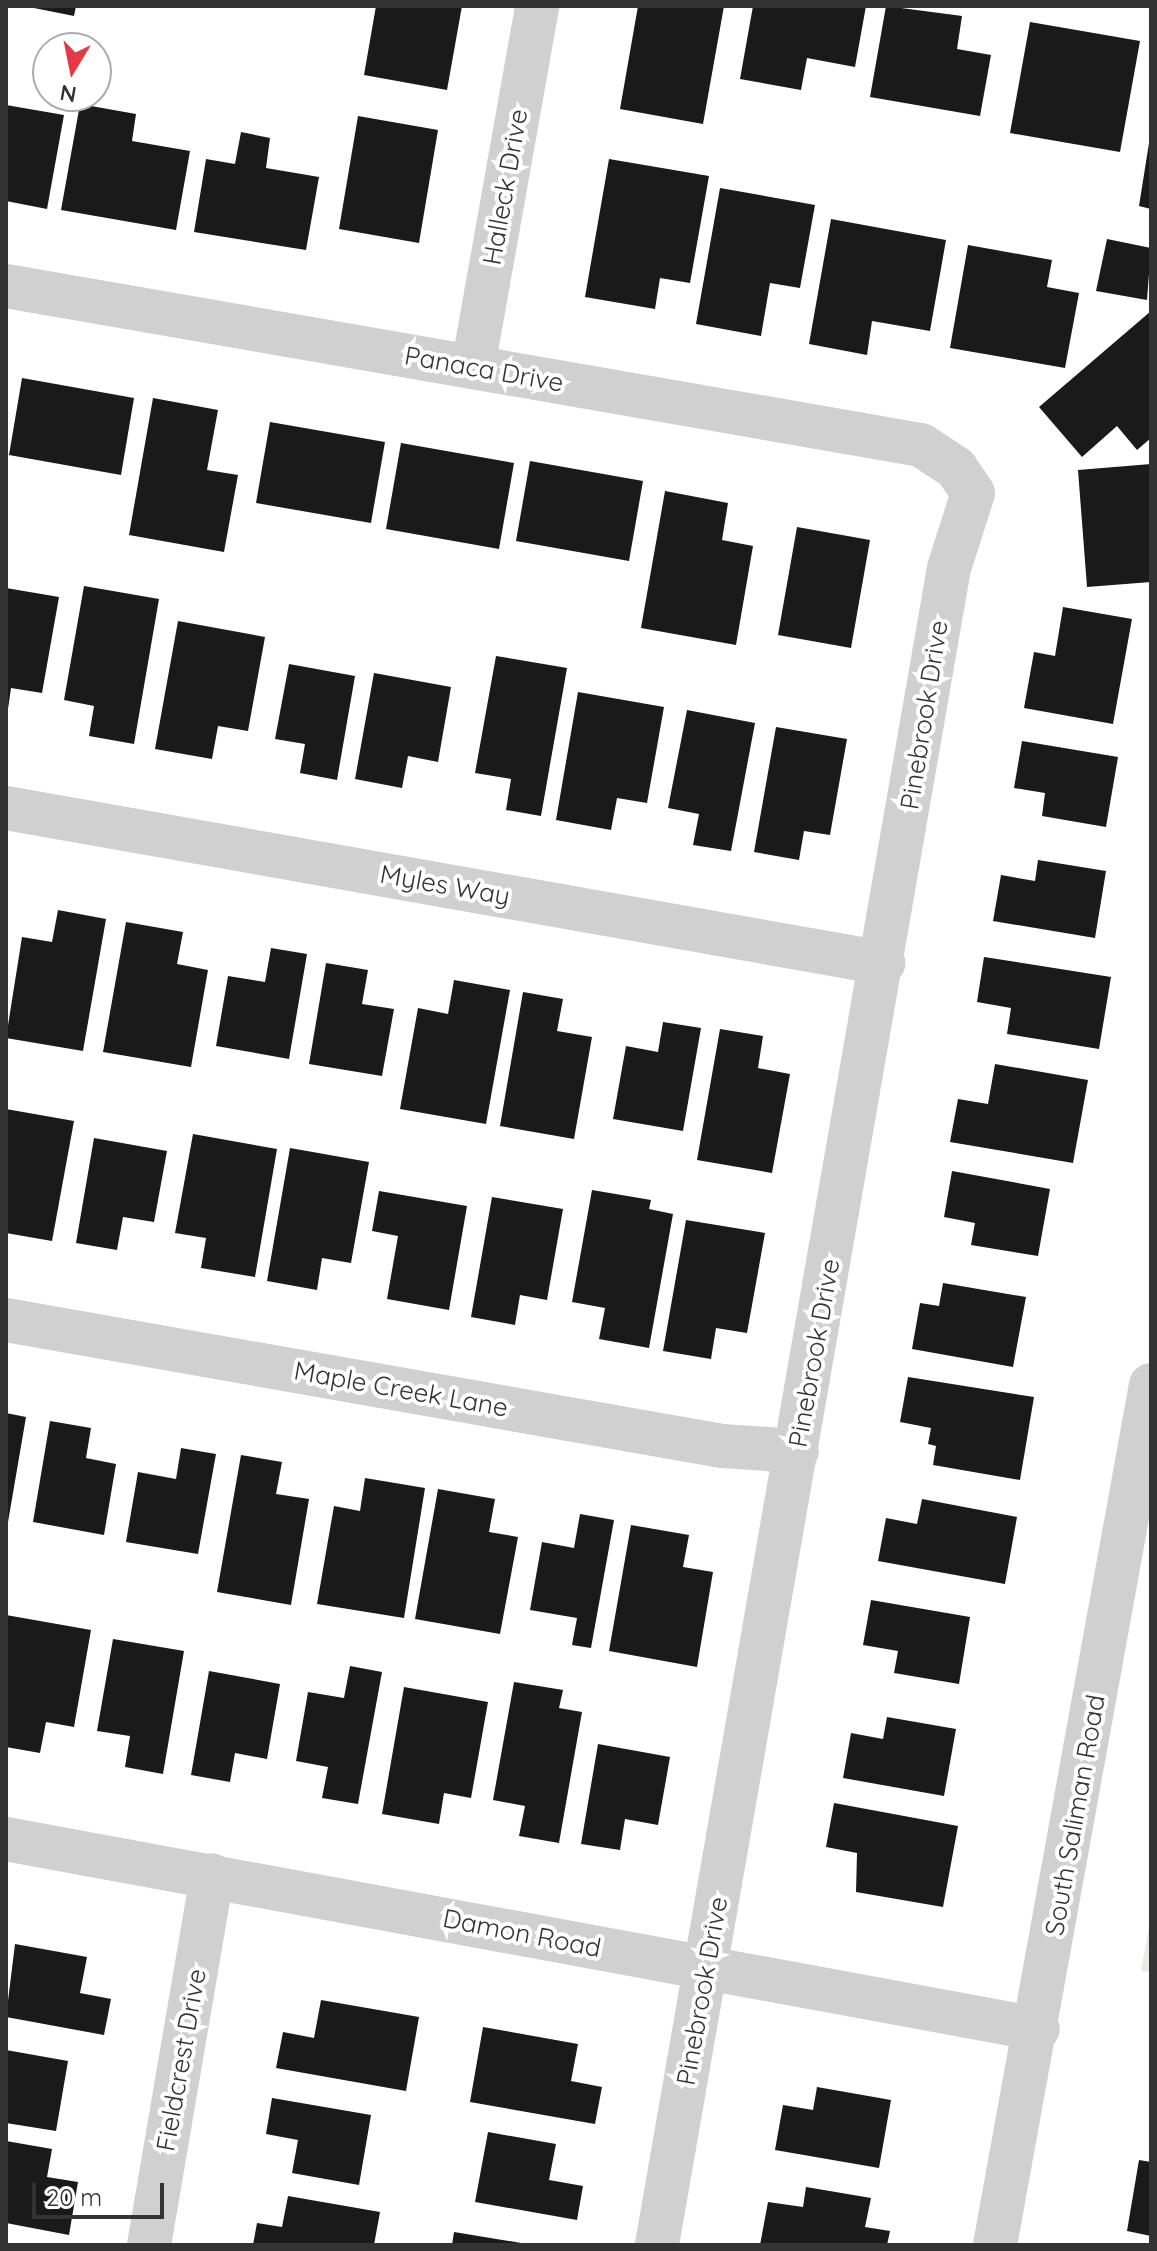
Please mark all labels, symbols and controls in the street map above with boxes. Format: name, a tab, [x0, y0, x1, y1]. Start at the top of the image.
north arrow	[32, 32, 112, 112]
text: N	[58, 78, 79, 109]
street label: Halleck Drive	[476, 107, 534, 267]
street label: Panaca Drive	[402, 340, 566, 398]
street label: Pinebrook Drive	[894, 618, 954, 812]
street label: Myles Way	[378, 858, 512, 912]
street label: Pinebrook Drive	[782, 1256, 846, 1450]
street label: Maple Creek Lane	[292, 1355, 510, 1423]
street label: South Saliman Road	[1038, 1692, 1112, 1938]
street label: Pinebrook Drive	[670, 1894, 734, 2088]
street label: Damon Road	[440, 1902, 604, 1964]
street label: Fieldcrest Drive	[150, 1966, 212, 2154]
scale bar	[36, 2167, 168, 2217]
text: 20 m	[46, 2182, 102, 2212]

